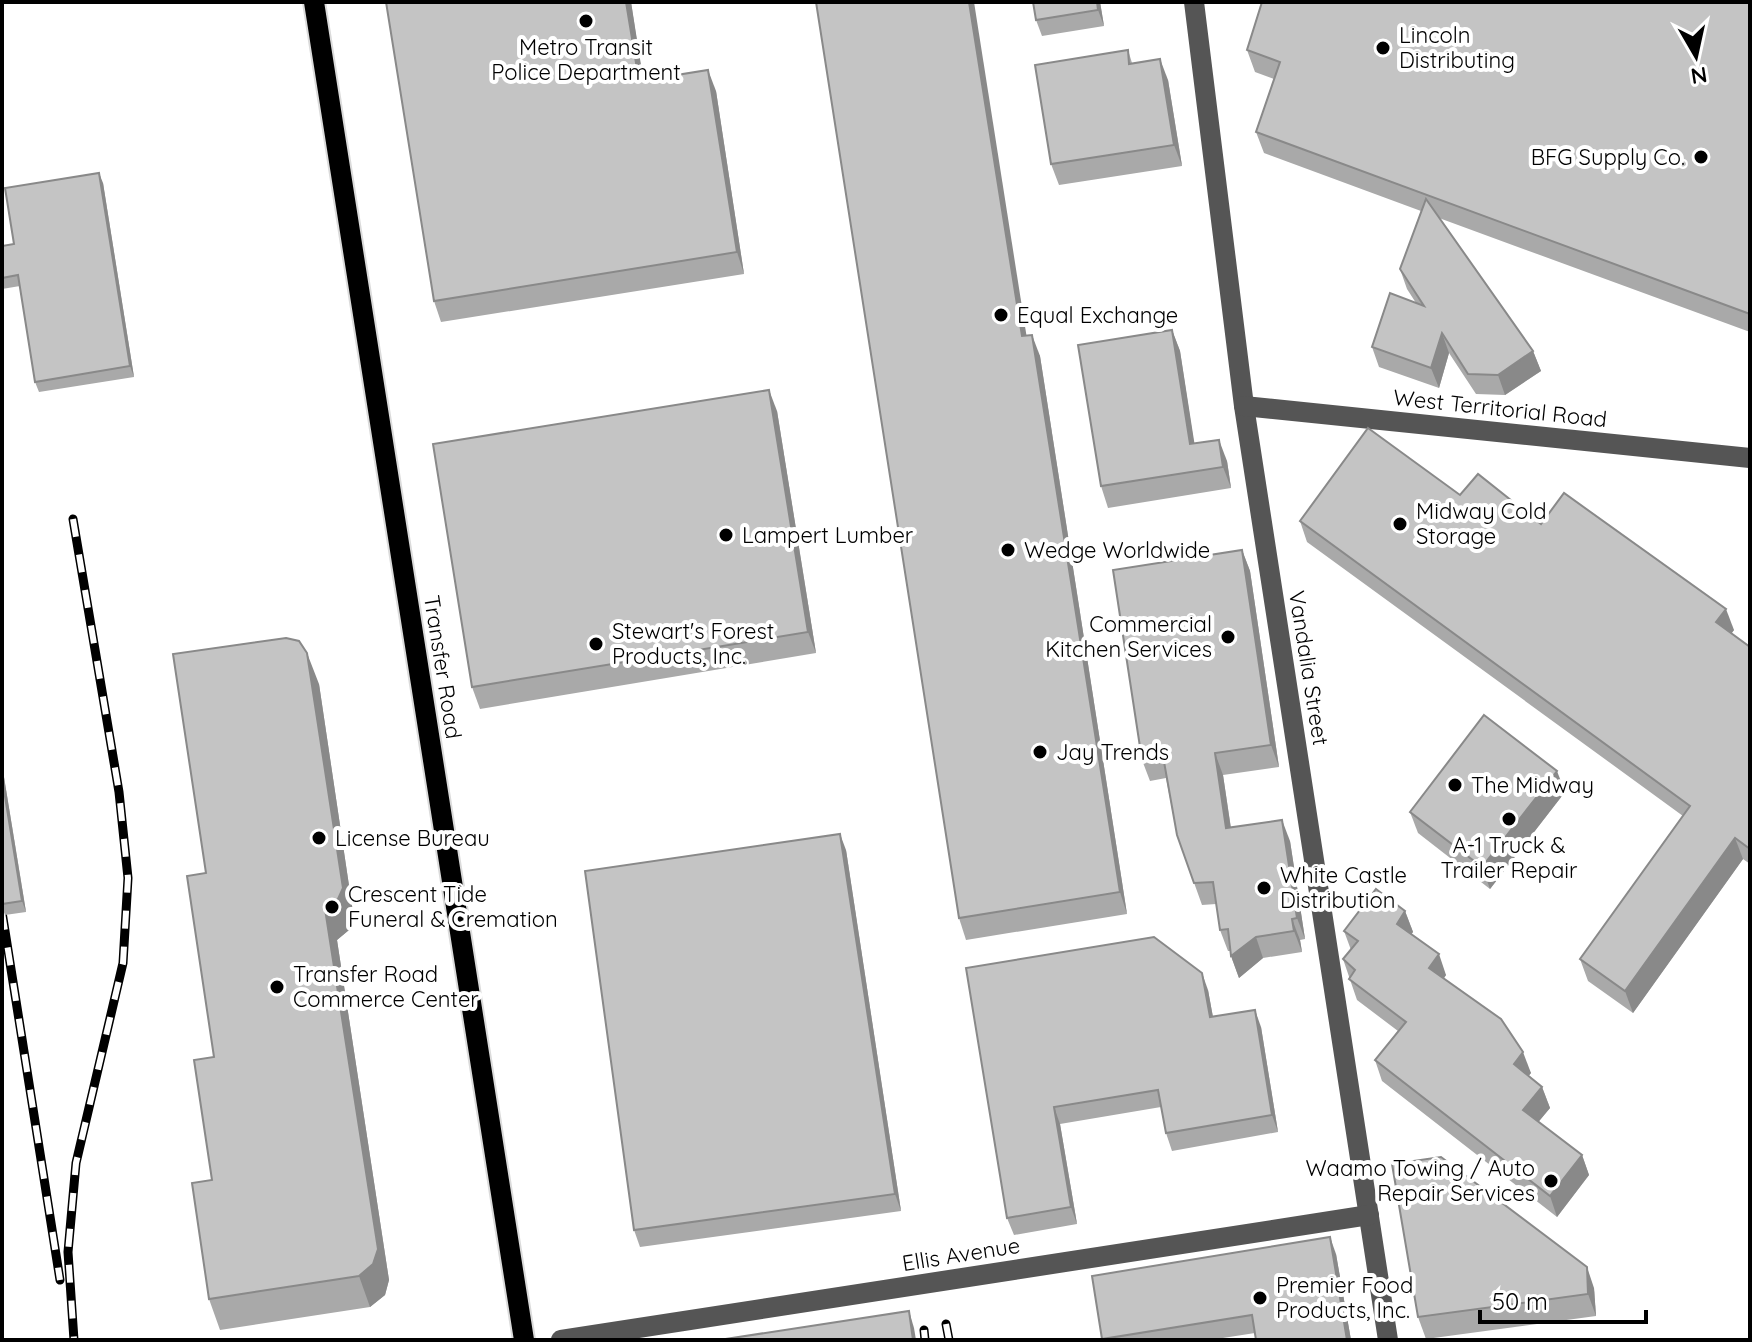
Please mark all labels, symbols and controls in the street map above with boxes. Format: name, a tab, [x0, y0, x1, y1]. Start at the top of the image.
marker: Metro Transit Police Department	[577, 12, 595, 30]
north arrow	[1656, 16, 1736, 96]
place label: Lincoln Distributing	[1399, 21, 1515, 74]
place label: Metro Transit Police Department	[491, 33, 681, 86]
marker: Lincoln Distributing	[1374, 39, 1392, 57]
text: N	[1689, 61, 1709, 91]
place label: BFG Supply Co.	[1531, 143, 1685, 171]
marker: BFG Supply Co.	[1692, 148, 1710, 166]
place label: Equal Exchange	[1017, 301, 1178, 329]
marker: Equal Exchange	[992, 306, 1010, 324]
street label: West Territorial Road	[1392, 383, 1608, 433]
place label: Midway Cold Storage	[1416, 497, 1547, 550]
marker: Midway Cold Storage	[1391, 515, 1409, 533]
place label: Lampert Lumber	[742, 521, 914, 549]
marker: Lampert Lumber	[717, 526, 735, 544]
place label: Wedge Worldwide	[1024, 536, 1210, 564]
marker: Wedge Worldwide	[999, 541, 1017, 559]
street label: Vandalia Street	[1283, 589, 1335, 747]
street label: Transfer Road	[418, 593, 468, 741]
place label: Commercial Kitchen Services	[1045, 610, 1212, 663]
place label: Stewart's Forest Products, Inc.	[612, 617, 774, 670]
marker: Commercial Kitchen Services	[1219, 628, 1237, 646]
marker: Stewart's Forest Products, Inc.	[587, 635, 605, 653]
place label: Jay Trends	[1056, 738, 1169, 766]
marker: Jay Trends	[1031, 743, 1049, 761]
place label: The Midway	[1471, 771, 1594, 799]
marker: The Midway	[1446, 776, 1464, 794]
marker: A-1 Truck & Trailer Repair	[1500, 810, 1518, 828]
place label: License Bureau	[335, 824, 490, 852]
marker: License Bureau	[310, 829, 328, 847]
place label: A-1 Truck & Trailer Repair	[1441, 831, 1578, 884]
place label: White Castle Distribution	[1280, 861, 1407, 914]
marker: White Castle Distribution	[1255, 879, 1273, 897]
place label: Crescent Tide Funeral & Cremation	[348, 880, 558, 933]
marker: Crescent Tide Funeral & Cremation	[323, 898, 341, 916]
place label: Transfer Road Commerce Center	[293, 960, 479, 1013]
marker: Transfer Road Commerce Center	[268, 978, 286, 996]
place label: Waamo Towing / Auto Repair Services	[1305, 1154, 1535, 1207]
marker: Waamo Towing / Auto Repair Services	[1542, 1172, 1560, 1190]
street label: Ellis Avenue	[900, 1231, 1022, 1277]
place label: Premier Food Products, Inc.	[1276, 1271, 1413, 1324]
scale bar	[1480, 1274, 1646, 1324]
text: 50 m	[1492, 1286, 1548, 1316]
marker: Premier Food Products, Inc.	[1251, 1289, 1269, 1307]

